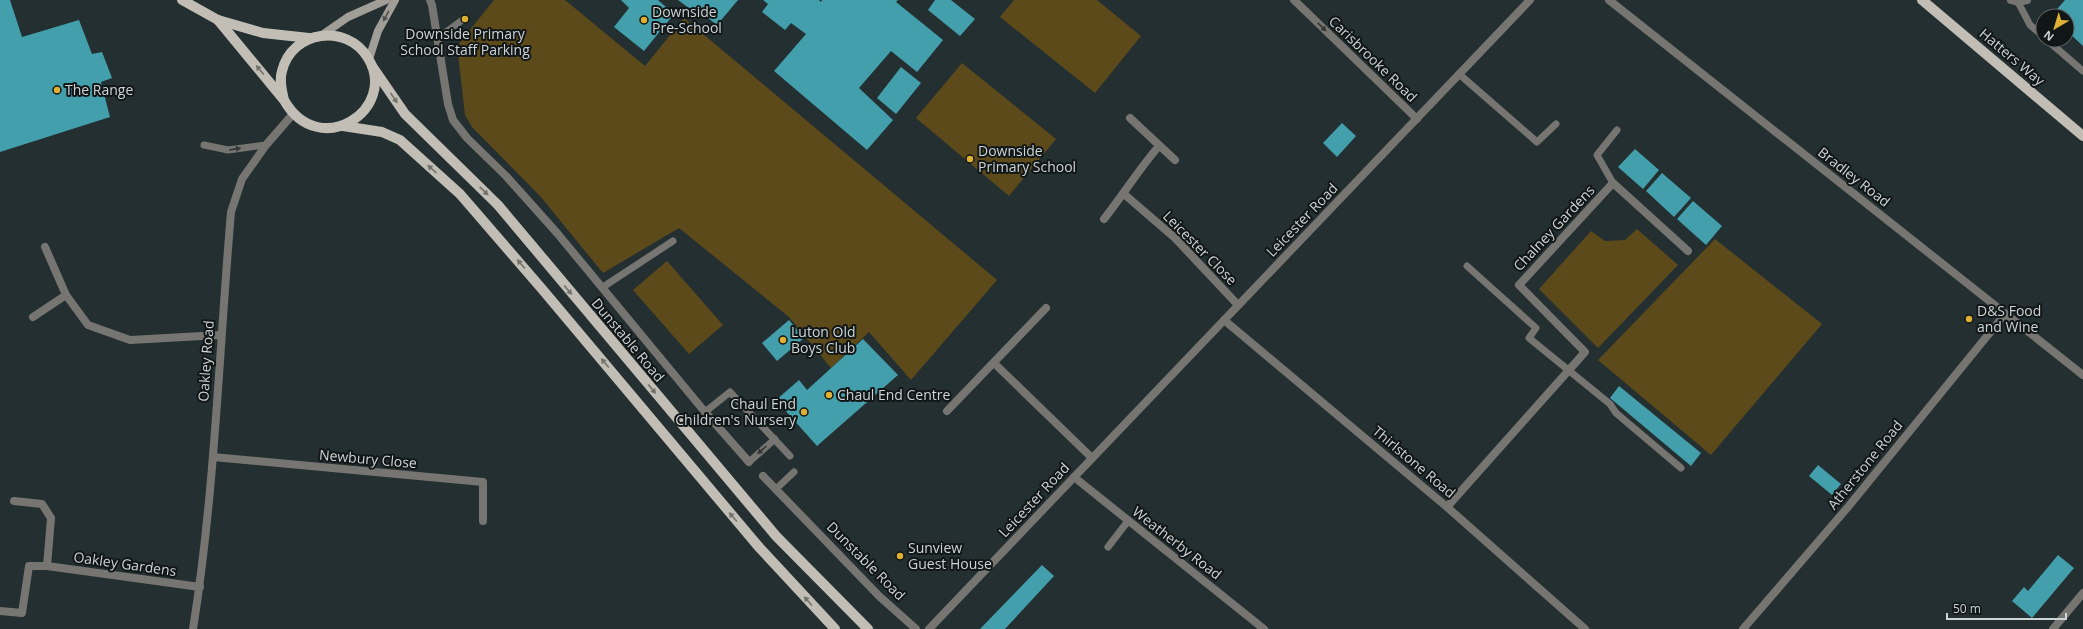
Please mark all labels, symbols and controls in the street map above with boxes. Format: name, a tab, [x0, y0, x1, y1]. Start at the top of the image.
place label: Downside Pre-School	[652, 2, 722, 37]
north arrow	[2035, 8, 2075, 48]
one-way arrow	[383, 10, 390, 22]
street label: Carisbrooke Road	[1325, 12, 1422, 106]
marker: Downside Primary School Staff Parking	[460, 14, 470, 24]
marker: Downside Pre-School	[639, 15, 649, 25]
one-way arrow	[1317, 22, 1327, 32]
place label: Downside Primary School Staff Parking	[400, 24, 530, 59]
street label: Hatters Way	[1976, 24, 2050, 90]
text: N	[2040, 28, 2057, 45]
one-way arrow	[255, 65, 264, 76]
place label: The Range	[65, 80, 133, 99]
marker: The Range	[52, 85, 62, 95]
one-way arrow	[390, 93, 398, 103]
place label: Downside Primary School	[978, 141, 1076, 176]
street label: Bradley Road	[1814, 142, 1894, 211]
one-way arrow	[229, 146, 241, 152]
marker: Downside Primary School	[965, 154, 975, 164]
one-way arrow	[427, 164, 437, 174]
street label: Leicester Road	[1262, 179, 1342, 261]
street label: Chalney Gardens	[1509, 180, 1599, 275]
one-way arrow	[479, 186, 489, 196]
street label: Leicester Close	[1159, 206, 1242, 289]
one-way arrow	[516, 259, 525, 269]
one-way arrow	[563, 285, 572, 296]
street label: Dunstable Road	[588, 294, 669, 386]
place label: D&S Food and Wine	[1977, 301, 2041, 336]
marker: D&S Food and Wine	[1964, 314, 1974, 324]
street label: Oakley Road	[193, 320, 218, 402]
place label: Luton Old Boys Club	[791, 322, 856, 357]
marker: Luton Old Boys Club	[778, 335, 788, 345]
one-way arrow	[600, 358, 609, 369]
one-way arrow	[647, 385, 656, 394]
place label: Chaul End Centre	[837, 385, 950, 404]
marker: Chaul End Centre	[824, 390, 834, 400]
place label: Chaul End Children's Nursery	[675, 394, 797, 429]
marker: Chaul End Children's Nursery	[799, 407, 809, 417]
street label: Atherstone Road	[1823, 416, 1906, 513]
street label: Thirlstone Road	[1369, 421, 1460, 502]
street label: Newbury Close	[318, 445, 418, 472]
one-way arrow	[757, 446, 767, 455]
street label: Leicester Road	[994, 458, 1073, 541]
street label: Weatherby Road	[1129, 502, 1226, 583]
one-way arrow	[728, 512, 737, 522]
street label: Dunstable Road	[823, 517, 910, 604]
place label: Sunview Guest House	[908, 538, 992, 573]
street label: Oakley Gardens	[73, 547, 178, 580]
marker: Sunview Guest House	[895, 551, 905, 561]
scale bar	[1947, 595, 2066, 621]
one-way arrow	[804, 597, 813, 606]
text: 50 m	[1953, 600, 1981, 617]

